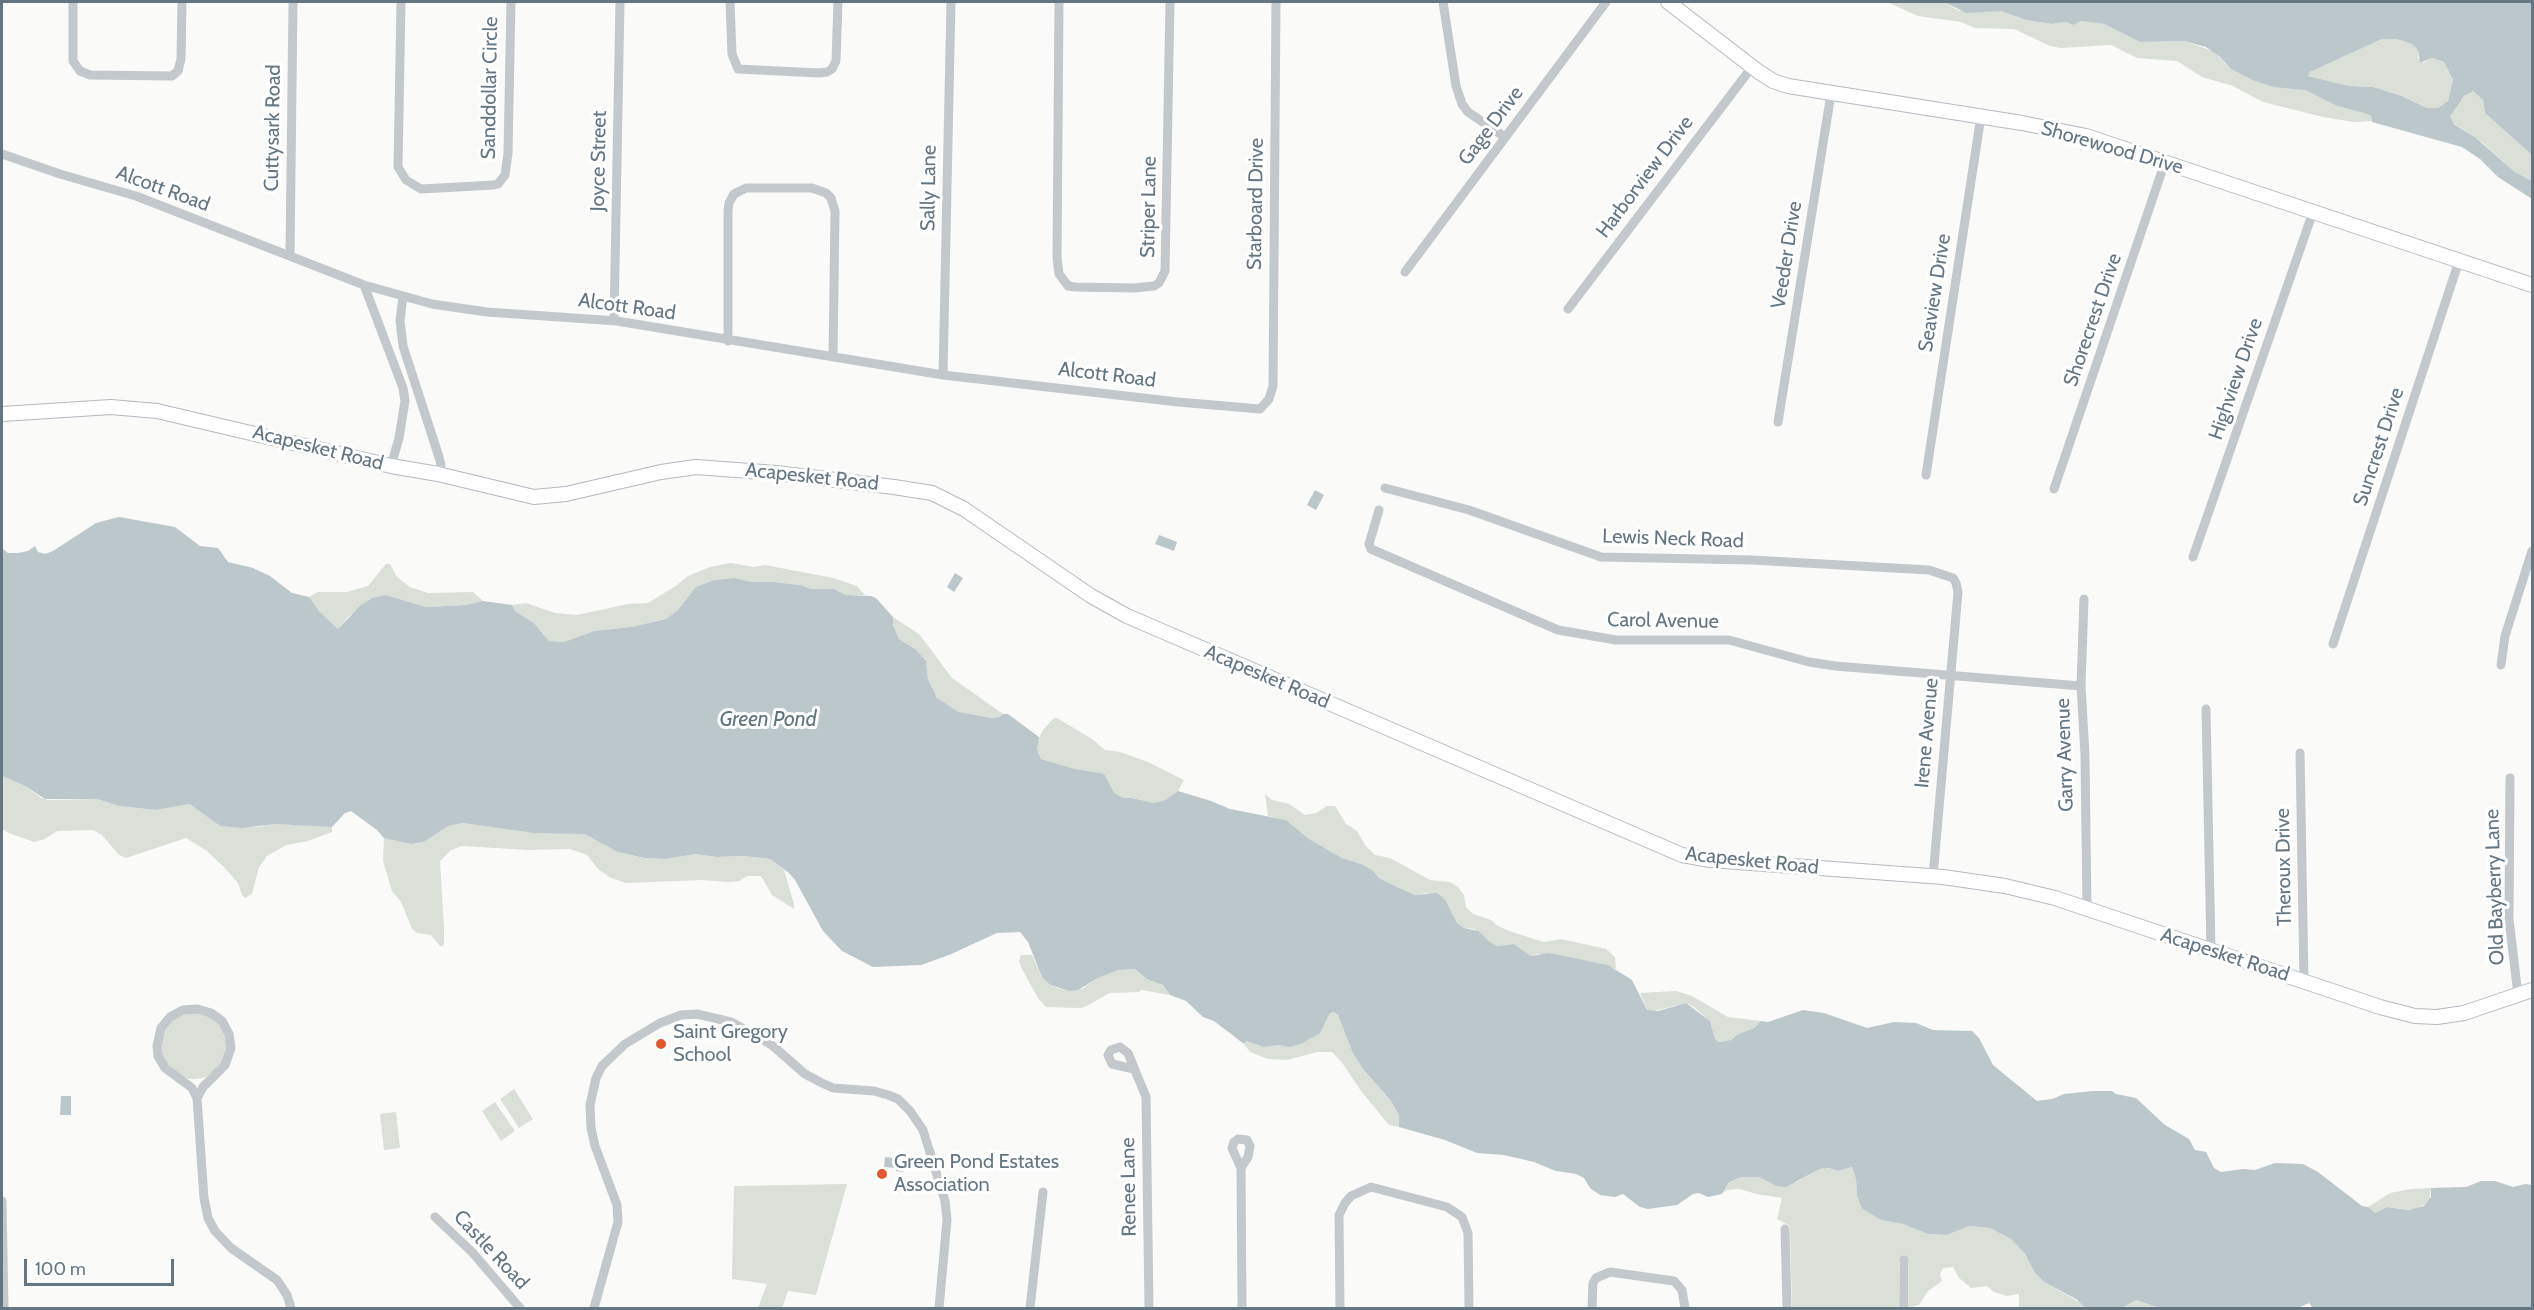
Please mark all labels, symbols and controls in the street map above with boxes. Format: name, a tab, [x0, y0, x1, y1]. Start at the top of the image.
street label: Sanddollar Circle	[477, 16, 503, 160]
street label: Cuttysark Road	[260, 64, 286, 192]
street label: Gage Drive	[1454, 82, 1528, 170]
street label: Joyce Street	[586, 111, 612, 211]
street label: Harborview Drive	[1591, 111, 1699, 243]
street label: Shorewood Drive	[2038, 116, 2186, 180]
street label: Starboard Drive	[1243, 138, 1269, 270]
street label: Sally Lane	[916, 145, 942, 231]
street label: Striper Lane	[1136, 156, 1162, 258]
street label: Alcott Road	[113, 161, 213, 217]
street label: Veeder Drive	[1767, 200, 1807, 310]
street label: Seaview Drive	[1914, 232, 1956, 354]
street label: Shorecrest Drive	[2059, 250, 2127, 390]
street label: Alcott Road	[577, 288, 677, 326]
street label: Highview Drive	[2204, 315, 2268, 443]
street label: Alcott Road	[1057, 357, 1157, 393]
street label: Suncrest Drive	[2349, 385, 2409, 509]
street label: Acapesket Road	[250, 420, 386, 476]
street label: Acapesket Road	[744, 458, 880, 496]
street label: Lewis Neck Road	[1602, 525, 1744, 553]
street label: Carol Avenue	[1607, 608, 1719, 634]
street label: Acapesket Road	[1201, 640, 1333, 714]
street label: Irene Avenue	[1910, 677, 1944, 789]
street label: Garry Avenue	[2051, 698, 2079, 812]
water label: Green Pond	[719, 707, 817, 733]
street label: Theroux Drive	[2271, 808, 2297, 926]
street label: Old Bayberry Lane	[2480, 808, 2510, 966]
street label: Acapesket Road	[1684, 842, 1820, 880]
street label: Acapesket Road	[2158, 923, 2292, 987]
place label: Saint Gregory School	[673, 1020, 788, 1067]
marker: Saint Gregory School	[654, 1037, 668, 1051]
street label: Renee Lane	[1116, 1137, 1142, 1237]
place label: Green Pond Estates Association	[894, 1150, 1059, 1197]
marker: Green Pond Estates Association	[875, 1167, 889, 1181]
street label: Castle Road	[448, 1205, 534, 1295]
scale bar	[27, 1247, 177, 1285]
text: 100 m	[35, 1258, 86, 1280]

